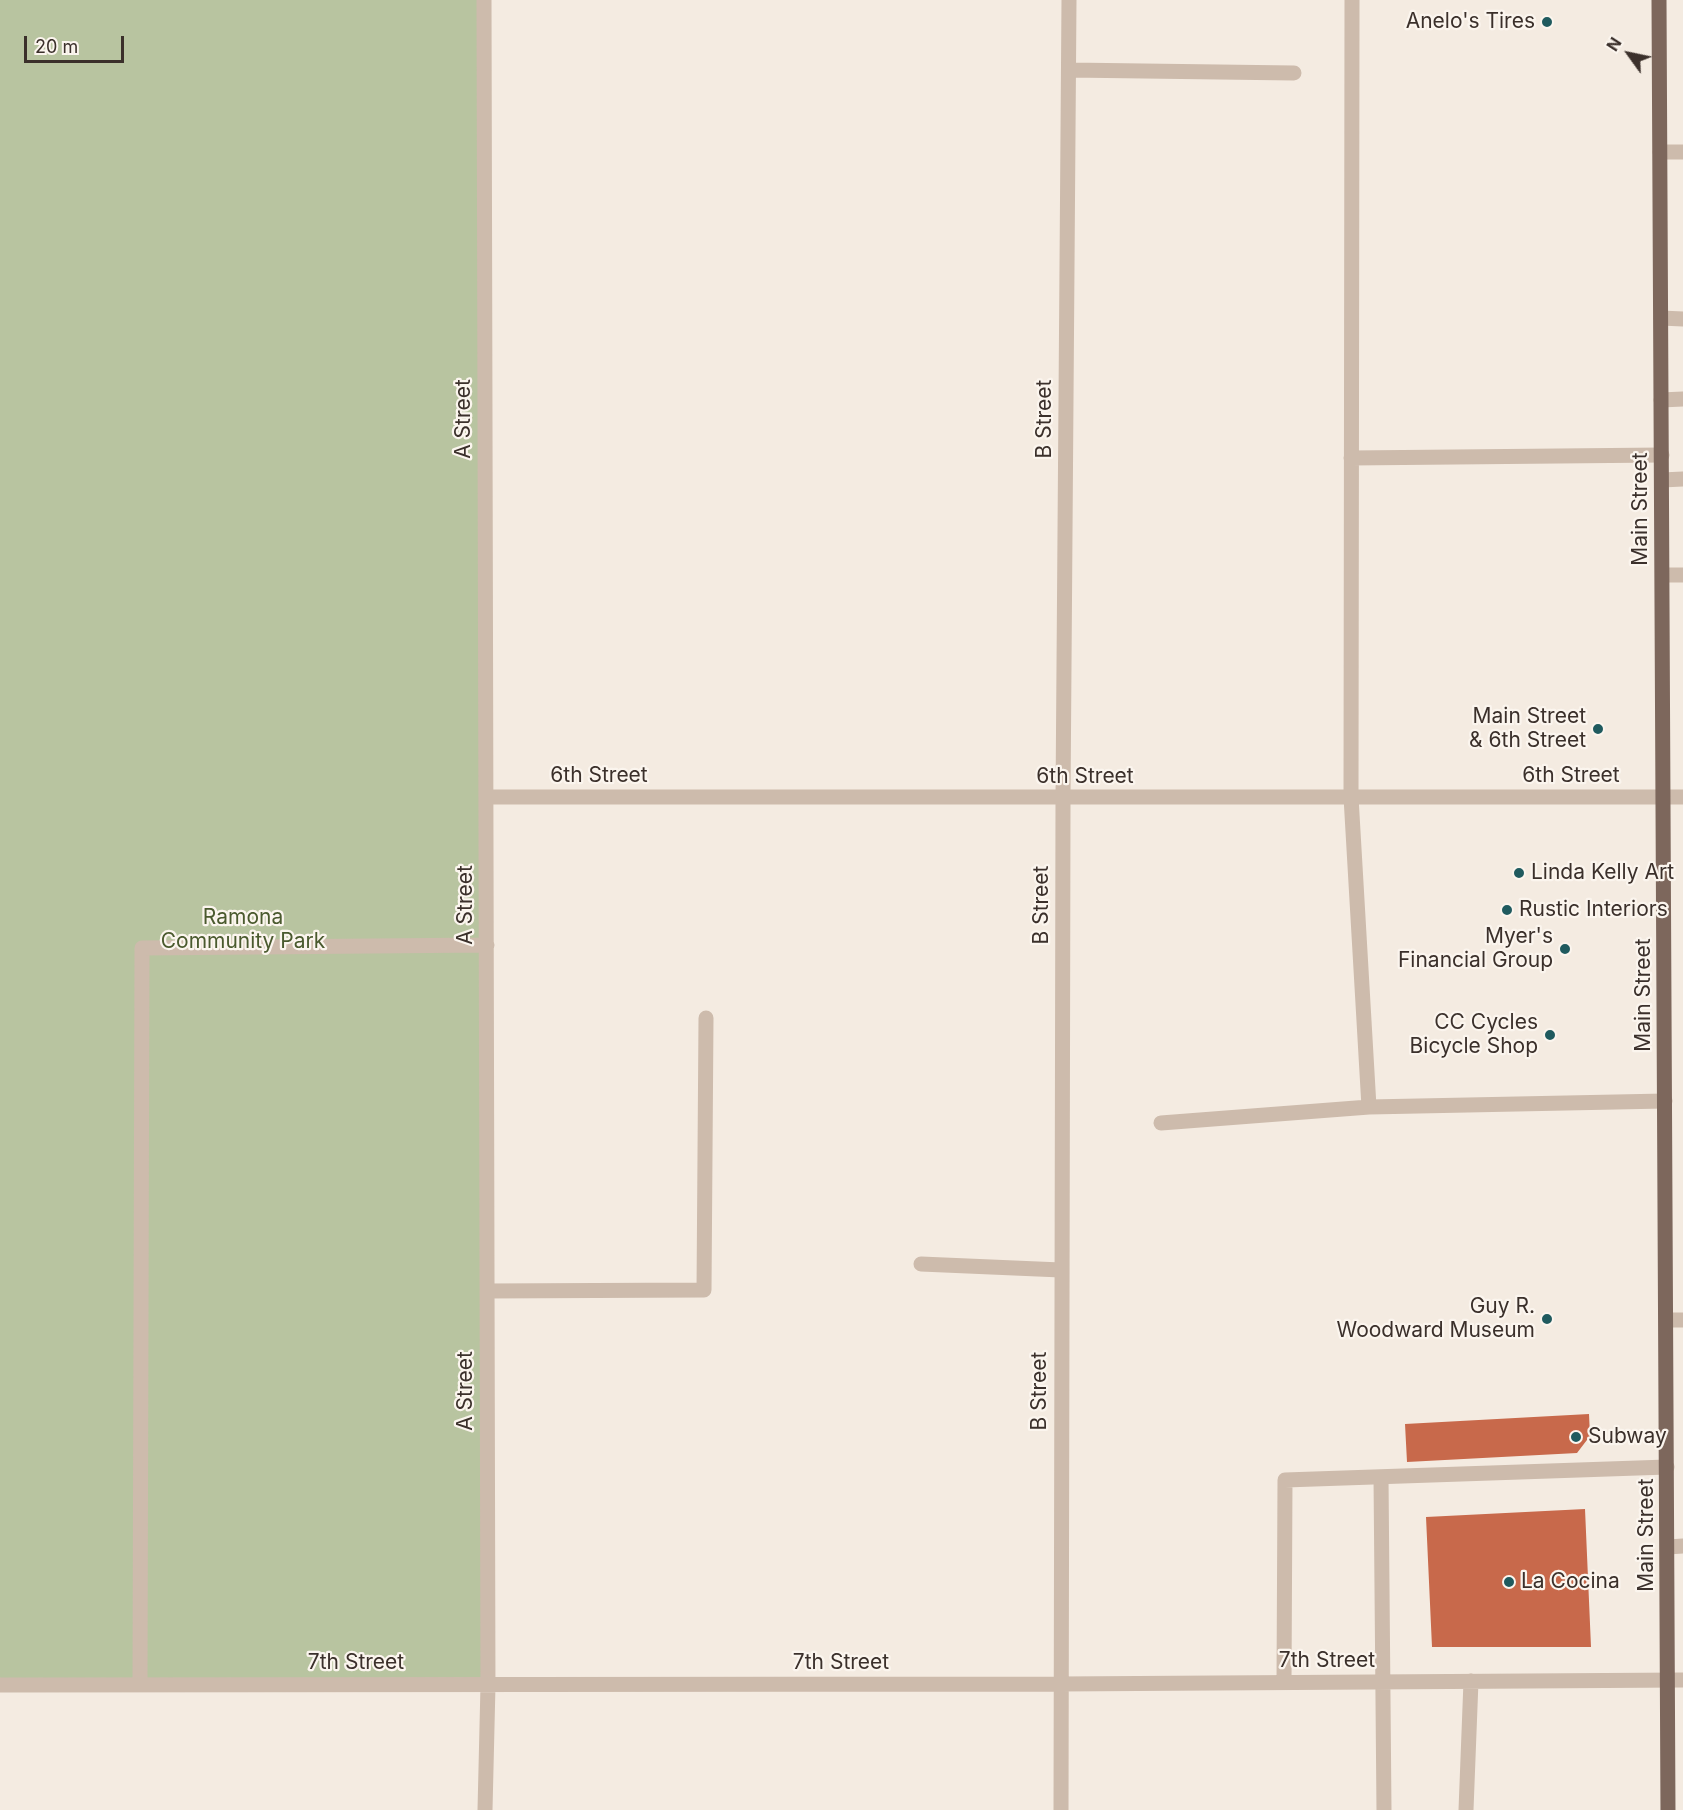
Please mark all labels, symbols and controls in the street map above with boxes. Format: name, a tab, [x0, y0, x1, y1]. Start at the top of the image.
place label: Anelo's Tires	[1406, 9, 1535, 35]
marker: Anelo's Tires	[1540, 15, 1554, 29]
scale bar	[27, 24, 128, 62]
north arrow	[1599, 24, 1659, 84]
text: N	[1602, 34, 1626, 55]
text: 20 m	[35, 36, 78, 57]
street label: A Street	[451, 379, 477, 459]
street label: B Street	[1032, 380, 1058, 458]
street label: Main Street	[1628, 452, 1654, 566]
place label: Main Street & 6th Street	[1469, 704, 1586, 754]
marker: Main Street & 6th Street	[1591, 722, 1605, 736]
street label: 6th Street	[550, 763, 648, 789]
street label: 6th Street	[1522, 763, 1620, 789]
street label: 6th Street	[1036, 764, 1134, 790]
place label: Linda Kelly Art	[1531, 860, 1674, 886]
street label: A Street	[453, 865, 479, 945]
street label: B Street	[1029, 866, 1055, 944]
marker: Linda Kelly Art	[1512, 866, 1526, 880]
place label: Rustic Interiors	[1519, 897, 1668, 923]
marker: Rustic Interiors	[1500, 903, 1514, 917]
park label: Ramona Community Park	[161, 905, 325, 955]
place label: Myer's Financial Group	[1398, 924, 1553, 974]
street label: Main Street	[1631, 938, 1657, 1052]
marker: Myer's Financial Group	[1558, 942, 1572, 956]
place label: CC Cycles Bicycle Shop	[1410, 1010, 1538, 1060]
marker: CC Cycles Bicycle Shop	[1543, 1028, 1557, 1042]
place label: Guy R. Woodward Museum	[1337, 1294, 1535, 1344]
marker: Guy R. Woodward Museum	[1540, 1312, 1554, 1326]
street label: A Street	[453, 1351, 479, 1431]
street label: B Street	[1027, 1352, 1053, 1430]
place label: Subway	[1588, 1424, 1667, 1450]
marker: Subway	[1569, 1430, 1583, 1444]
street label: Main Street	[1634, 1478, 1660, 1592]
place label: La Cocina	[1521, 1569, 1620, 1595]
marker: La Cocina	[1502, 1575, 1516, 1589]
street label: 7th Street	[1279, 1648, 1375, 1674]
street label: 7th Street	[308, 1650, 404, 1676]
street label: 7th Street	[793, 1650, 889, 1676]

